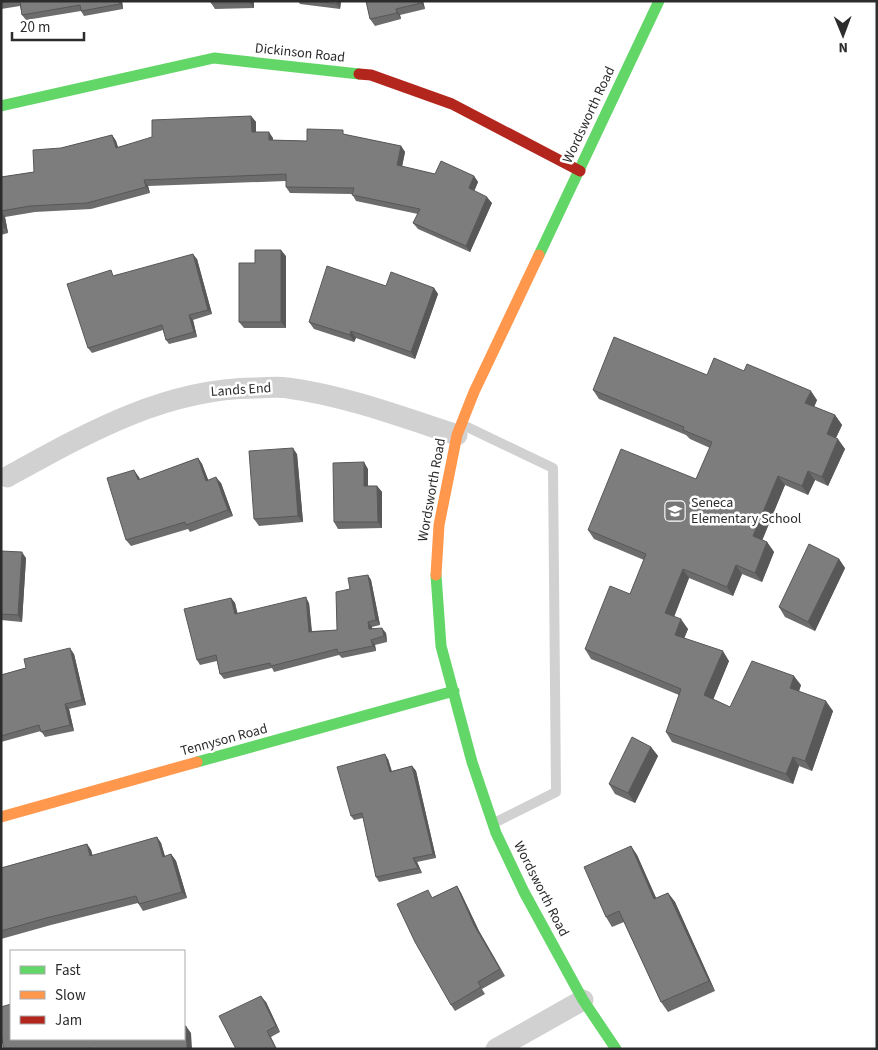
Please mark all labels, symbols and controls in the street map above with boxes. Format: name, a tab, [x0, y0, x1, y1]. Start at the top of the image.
scale bar	[12, 10, 85, 42]
north arrow	[818, 10, 868, 60]
text: 20 m	[20, 17, 50, 38]
text: N	[838, 37, 848, 57]
street label: Dickinson Road	[254, 38, 346, 68]
street label: Wordsworth Road	[558, 63, 620, 167]
street label: Lands End	[210, 378, 272, 402]
street label: Wordsworth Road	[413, 437, 451, 543]
place label: Seneca Elementary School	[691, 493, 802, 529]
school or university icon: Seneca Elementary School	[663, 499, 687, 523]
street label: Tennyson Road	[178, 719, 270, 761]
street label: Wordsworth Road	[508, 838, 574, 940]
legend	[10, 950, 185, 1040]
text: Fast	[55, 960, 81, 981]
text: Slow	[55, 985, 86, 1006]
text: Jam	[55, 1010, 82, 1031]

